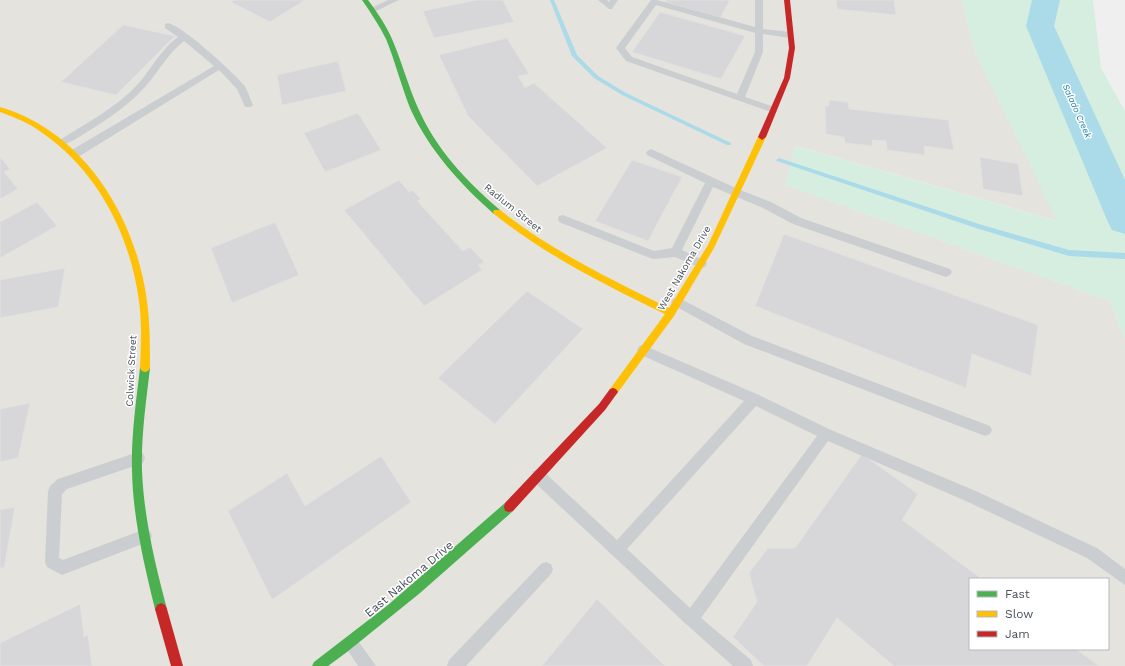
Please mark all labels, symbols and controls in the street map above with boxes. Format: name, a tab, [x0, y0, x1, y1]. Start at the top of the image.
water label: Salado Creek	[1061, 82, 1094, 141]
street label: Radium Street	[482, 182, 544, 235]
street label: West Nakoma Drive	[655, 224, 713, 312]
street label: Colwick Street	[124, 334, 138, 407]
street label: East Nakoma Drive	[362, 538, 456, 620]
legend	[969, 578, 1109, 650]
text: Fast	[1005, 587, 1030, 601]
text: Slow	[1005, 607, 1033, 621]
text: Jam	[1005, 627, 1030, 641]

